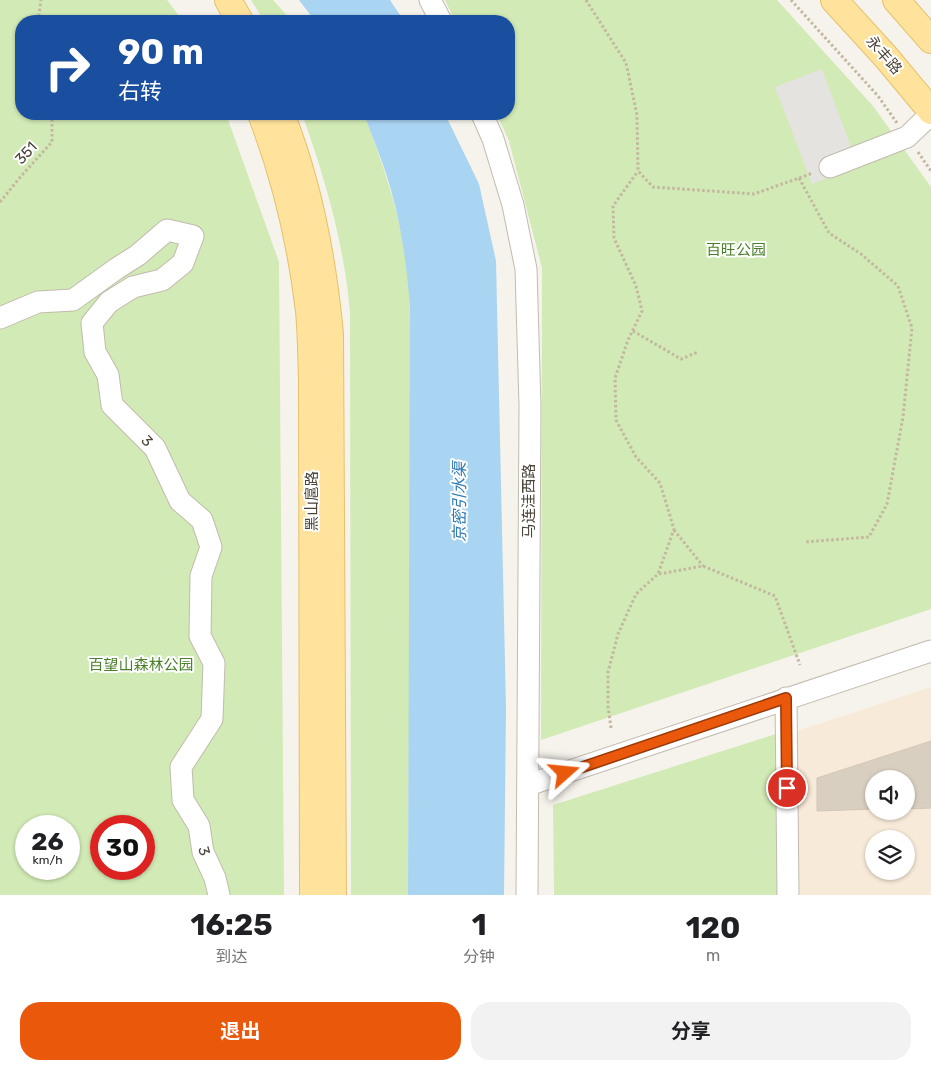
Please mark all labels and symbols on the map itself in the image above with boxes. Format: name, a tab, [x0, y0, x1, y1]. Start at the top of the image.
street label: 永丰路	[862, 32, 906, 78]
street label: 351	[11, 138, 41, 168]
park label: 百旺公园	[706, 241, 766, 259]
street label: 3	[137, 432, 157, 450]
water label: 京密引水渠	[450, 460, 469, 542]
street label: 马连洼西路	[520, 463, 538, 539]
street label: 黑山扈路	[303, 471, 321, 531]
park label: 百望山森林公园	[88, 656, 194, 674]
position arrow	[538, 746, 590, 798]
pin	[766, 767, 808, 809]
speed limit sign: 30	[90, 815, 155, 880]
street label: 3	[194, 844, 214, 858]

